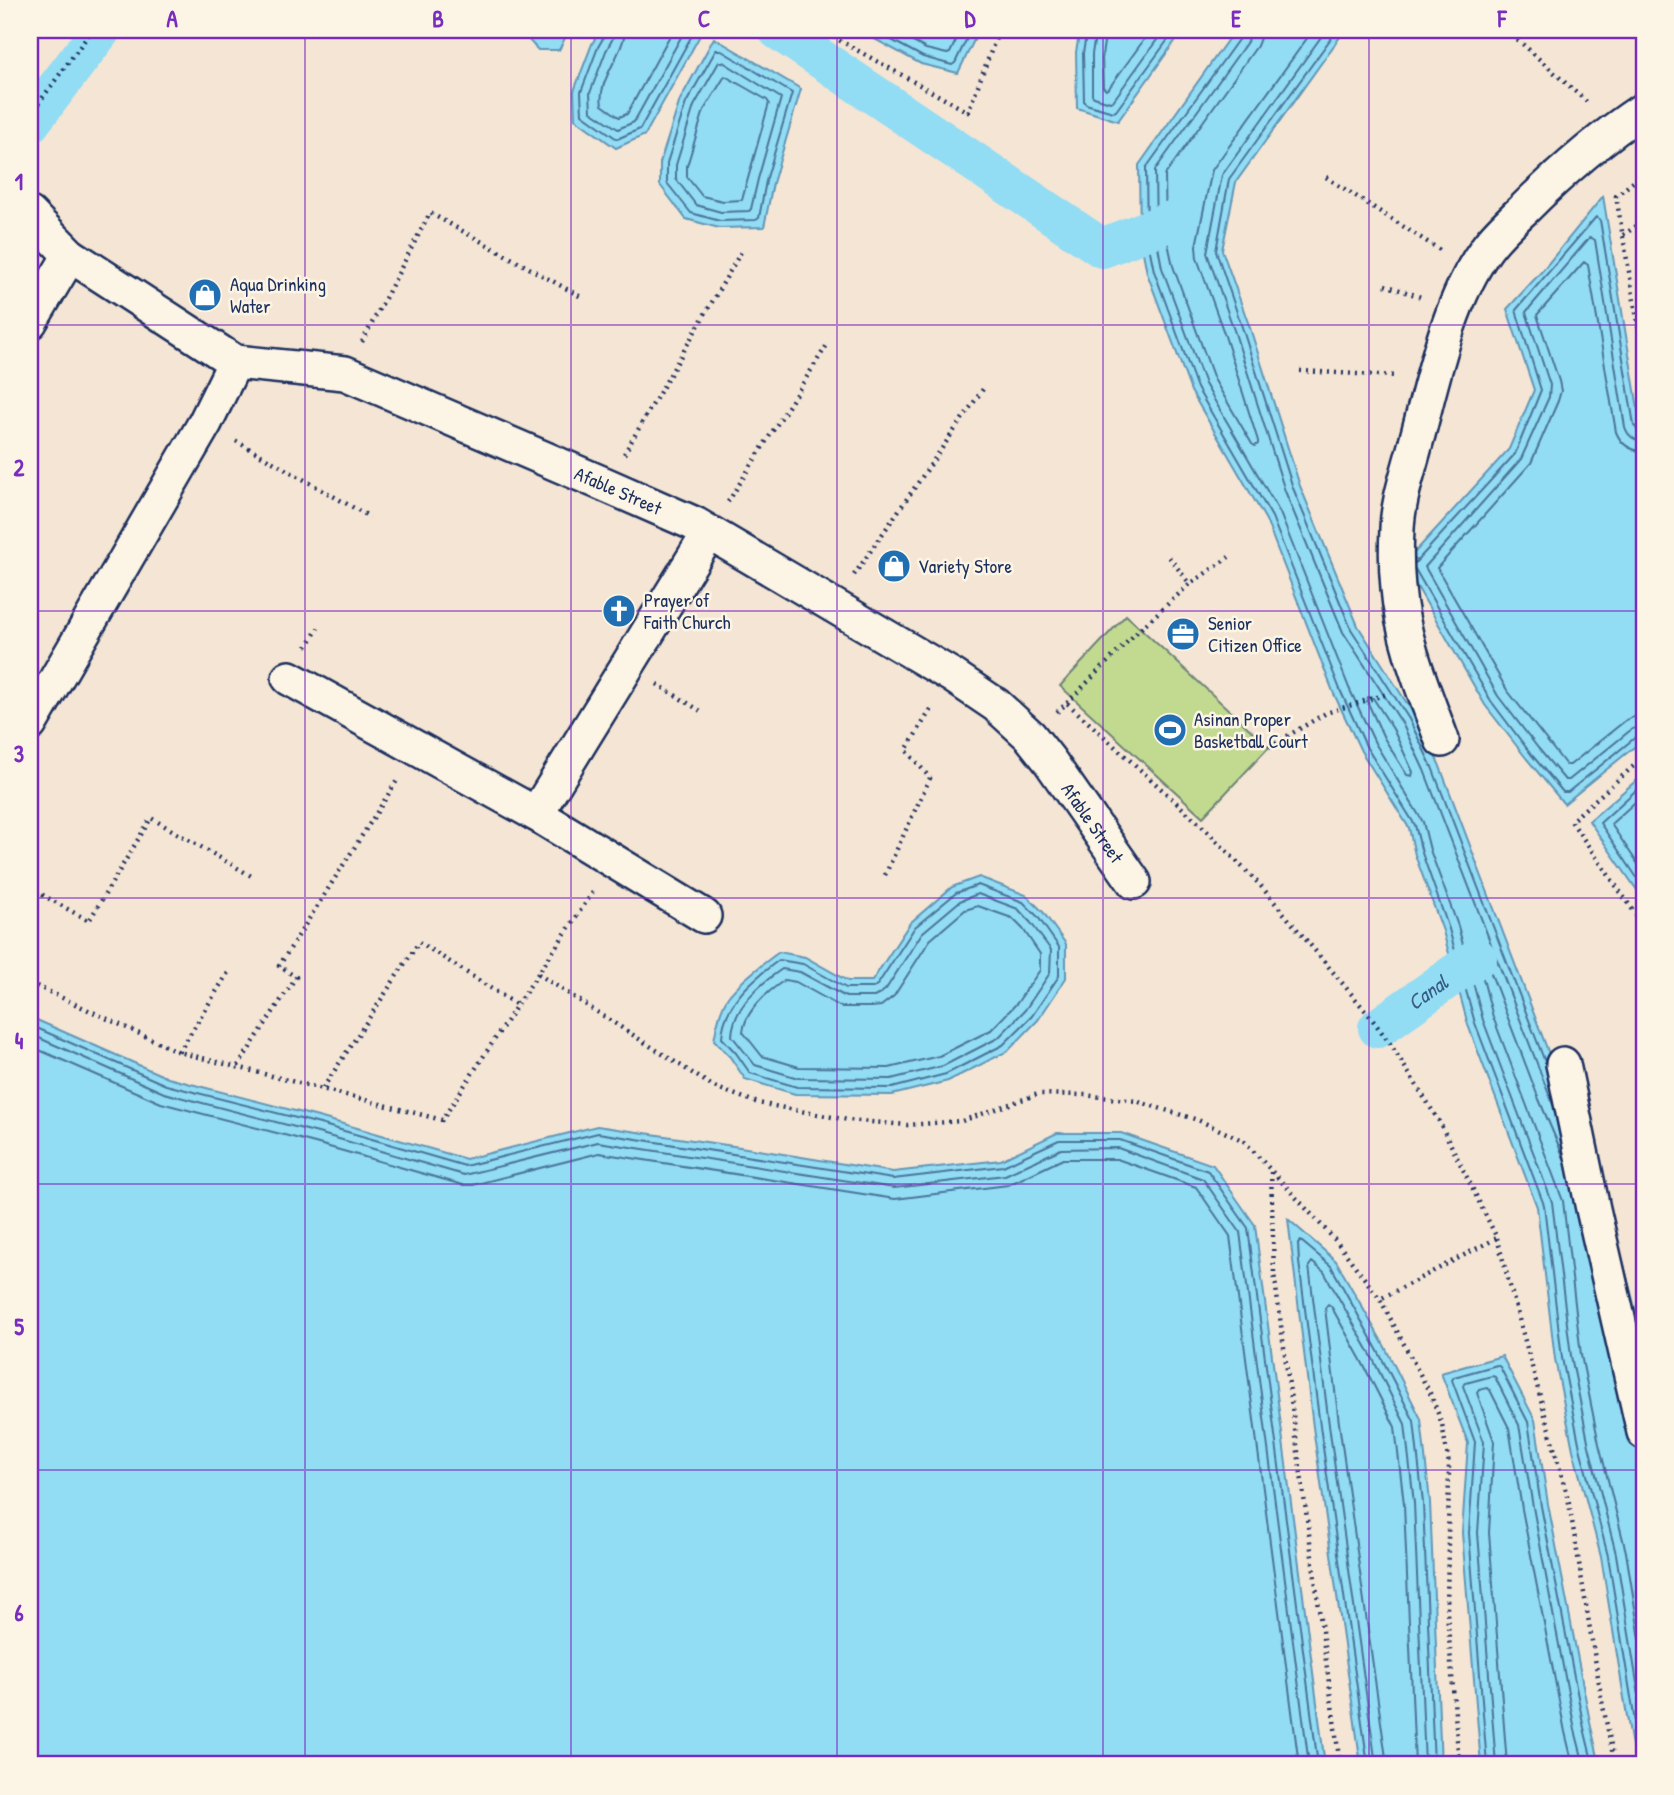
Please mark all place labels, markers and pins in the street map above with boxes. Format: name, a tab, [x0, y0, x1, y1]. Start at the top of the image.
place label: Aqua Drinking Water	[230, 271, 326, 319]
shop icon: Aqua Drinking Water	[186, 276, 224, 314]
shop icon: Variety Store	[875, 547, 913, 585]
place label: Variety Store	[918, 553, 1012, 579]
place label: Prayer of Faith Church	[643, 587, 730, 635]
church icon: Prayer of Faith Church	[600, 592, 638, 630]
place label: Senior Citizen Office	[1208, 610, 1302, 658]
office icon: Senior Citizen Office	[1164, 615, 1202, 653]
place label: Asinan Proper Basketball Court	[1194, 706, 1308, 754]
sports icon: Asinan Proper Basketball Court	[1151, 711, 1189, 749]

